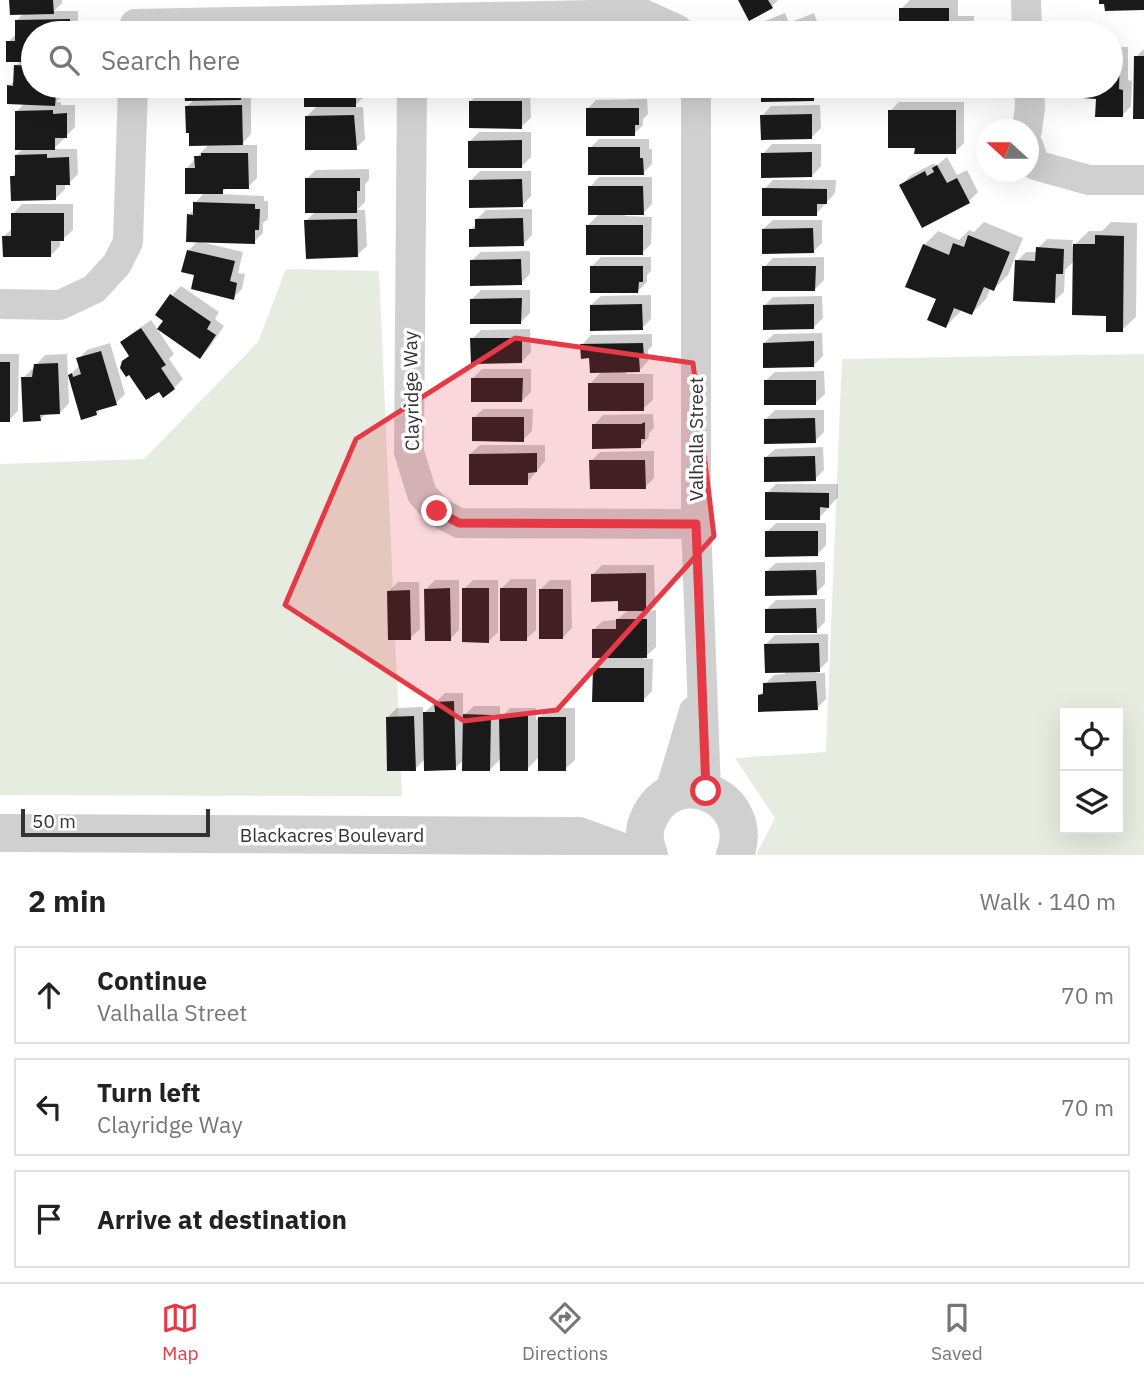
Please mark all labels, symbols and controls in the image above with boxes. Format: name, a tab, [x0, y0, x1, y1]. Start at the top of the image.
search box	[21, 21, 1123, 98]
icon: search	[45, 41, 83, 79]
text: Search here	[101, 43, 240, 77]
north arrow	[976, 119, 1039, 182]
street label: Clayridge Way	[398, 330, 424, 451]
street label: Valhalla Street	[684, 377, 708, 501]
route end	[421, 495, 452, 526]
map controls	[1060, 708, 1123, 834]
button: locate	[1060, 708, 1123, 771]
button: layers	[1060, 771, 1123, 834]
route start	[690, 775, 721, 806]
scale bar	[21, 806, 210, 838]
text: 50 m	[32, 809, 76, 833]
street label: Blackacres Boulevard	[240, 823, 424, 847]
text: 2 min	[28, 881, 106, 920]
text: Walk · 140 m	[980, 886, 1116, 916]
text: Continue	[97, 963, 207, 997]
icon: ahead	[30, 976, 68, 1014]
text: 70 m	[1061, 980, 1114, 1010]
text: Valhalla Street	[97, 997, 247, 1027]
text: Turn left	[97, 1075, 200, 1109]
icon: left	[30, 1088, 68, 1126]
text: 70 m	[1061, 1092, 1114, 1122]
text: Clayridge Way	[97, 1109, 243, 1139]
icon: arrive	[30, 1200, 68, 1238]
text: Arrive at destination	[97, 1202, 347, 1236]
tab: Map	[161, 1299, 199, 1365]
tab: Directions	[522, 1299, 608, 1365]
tab: Saved	[931, 1299, 983, 1365]

